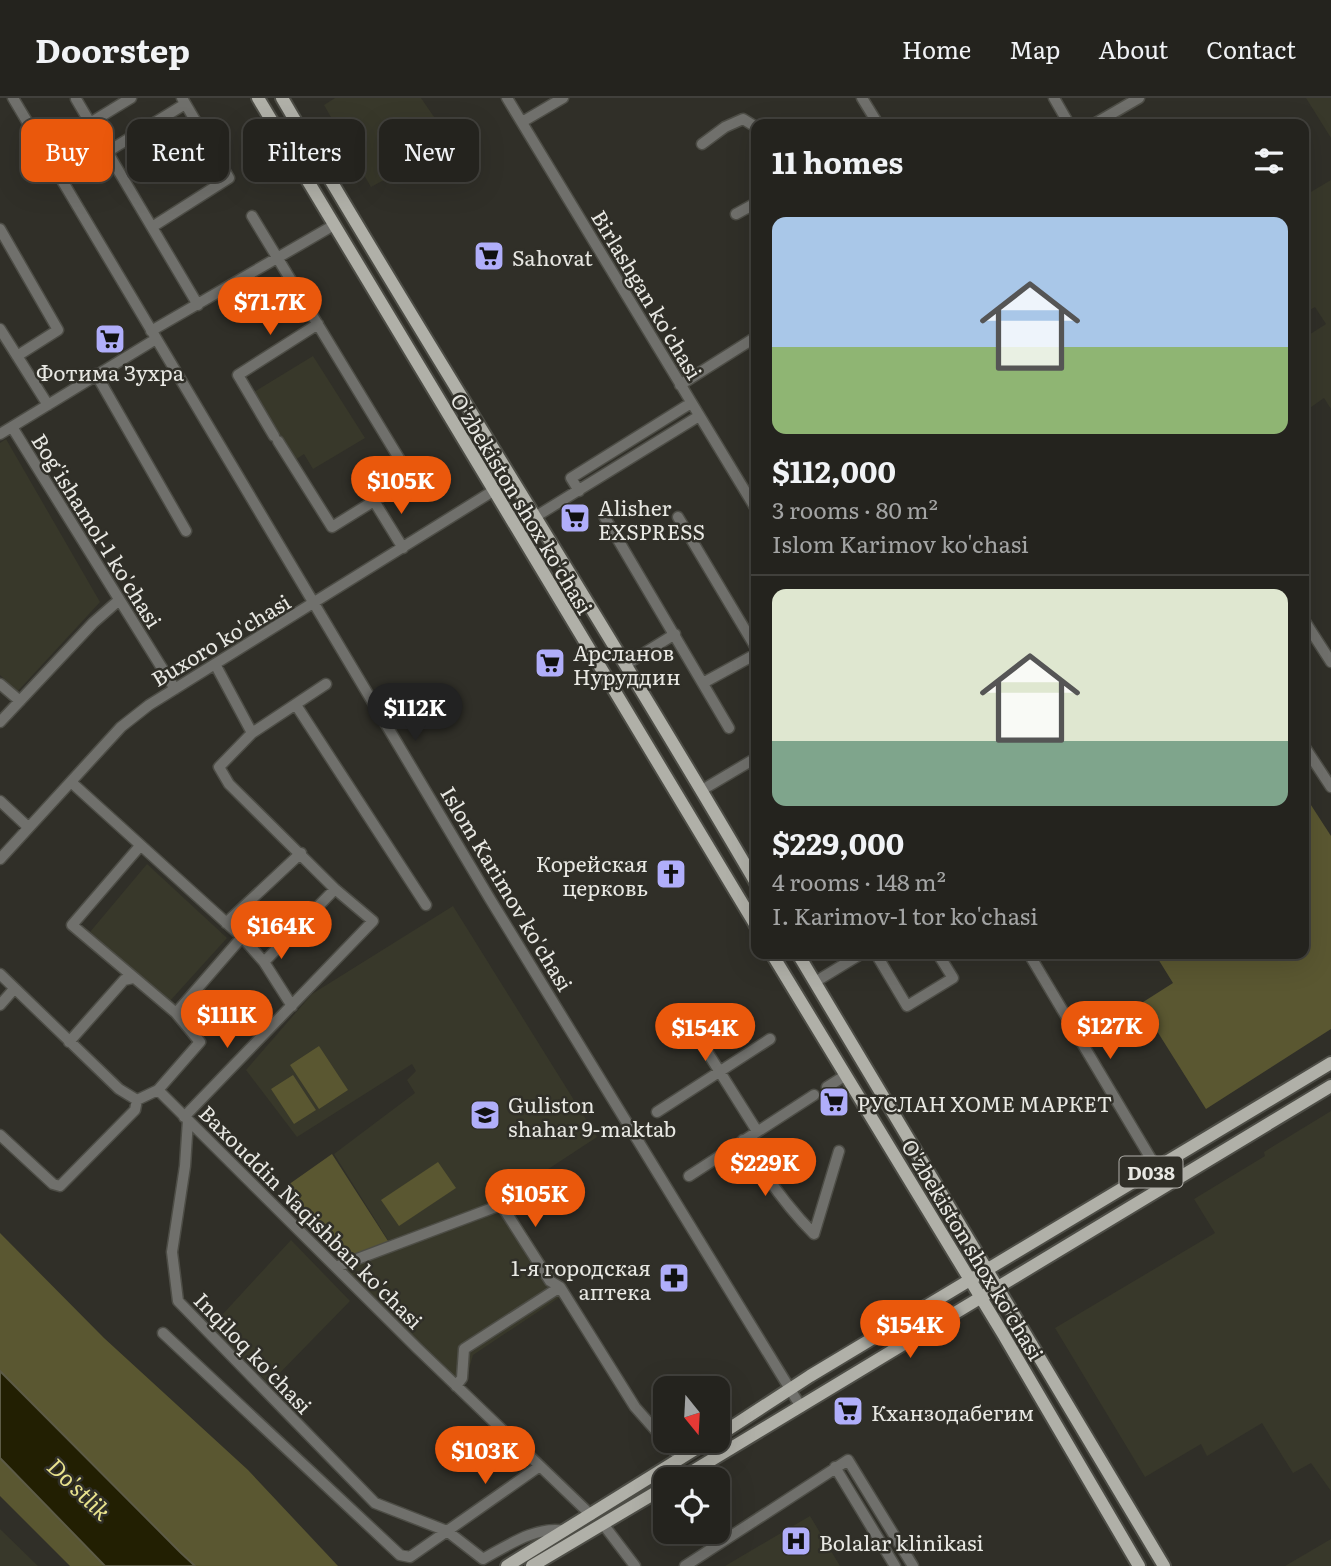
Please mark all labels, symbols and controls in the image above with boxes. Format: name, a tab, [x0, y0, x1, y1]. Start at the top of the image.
text: Doorstep	[35, 24, 190, 73]
text: Home	[902, 31, 971, 66]
text: Map	[1009, 31, 1060, 66]
text: About	[1098, 31, 1168, 66]
text: Contact	[1206, 31, 1296, 66]
chip: Buy	[21, 119, 113, 182]
chip: Rent	[127, 119, 229, 182]
chip: Filters	[243, 119, 365, 182]
chip: New	[379, 119, 479, 182]
text: 11 homes	[772, 139, 903, 183]
icon: filters	[1250, 142, 1288, 180]
street label: Birlashgan ko'chasi	[585, 203, 711, 385]
supermarket icon: Sahovat	[472, 239, 506, 273]
place label: Sahovat	[512, 241, 593, 272]
icon: home	[967, 263, 1093, 389]
pin: $71.7K	[213, 278, 327, 337]
text: $71.7K	[234, 283, 306, 317]
supermarket icon: Фотима Зухра	[93, 322, 127, 356]
place label: Фотима Зухра	[36, 356, 185, 387]
street label: O'zbekiston shox ko'chasi	[444, 386, 602, 620]
street label: Bog'ishamol-1 ko'chasi	[25, 427, 171, 633]
text: $112,000	[772, 448, 896, 492]
pin: $105K	[352, 456, 450, 516]
text: $105K	[367, 462, 435, 496]
place label: Alisher EXSPRESS	[598, 491, 705, 546]
text: 3 rooms · 80 m²	[772, 492, 938, 526]
supermarket icon: Alisher EXSPRESS	[558, 501, 592, 535]
text: Islom Karimov ko'chasi	[772, 526, 1029, 560]
street label: Buxoro ko'chasi	[145, 585, 295, 693]
icon: home	[967, 635, 1093, 761]
place label: Арсланов Нуруддин	[573, 636, 680, 691]
supermarket icon: Арсланов Нуруддин	[533, 646, 567, 680]
pin: $112K	[366, 684, 464, 743]
text: $112K	[383, 689, 447, 723]
street label: Islom Karimov ko'chasi	[434, 780, 582, 996]
text: $229,000	[772, 820, 904, 864]
place label: Корейская церковь	[536, 847, 648, 902]
church icon: Корейская церковь	[654, 857, 688, 891]
text: 4 rooms · 148 m²	[772, 864, 946, 898]
text: I. Karimov-1 tor ko'chasi	[772, 898, 1038, 932]
pin: $164K	[232, 902, 330, 961]
text: $164K	[247, 907, 315, 941]
pin: $111K	[178, 990, 276, 1050]
text: $111K	[197, 996, 257, 1030]
pin: $127K	[1061, 1002, 1159, 1061]
pin: $154K	[656, 1004, 754, 1063]
text: $127K	[1077, 1007, 1143, 1041]
text: $154K	[671, 1009, 739, 1043]
supermarket icon: РУСЛАН ХОМЕ МАРКЕТ	[817, 1085, 851, 1119]
place label: РУСЛАН ХОМЕ МАРКЕТ	[857, 1087, 1112, 1118]
place label: Guliston shahar 9-maktab	[508, 1088, 676, 1143]
street label: Baxouddin Naqishban ko'chasi	[193, 1097, 431, 1335]
school or university icon: Guliston shahar 9-maktab	[468, 1098, 502, 1132]
street label: O'zbekiston shox ko'chasi	[895, 1132, 1053, 1366]
pin: $229K	[716, 1138, 814, 1198]
text: $229K	[730, 1144, 800, 1178]
road number: D038	[1120, 1156, 1182, 1188]
pin: $105K	[486, 1170, 584, 1229]
text: $105K	[501, 1175, 569, 1209]
place label: 1-я городская аптека	[511, 1251, 652, 1306]
pharmacy icon: 1-я городская аптека	[657, 1261, 691, 1295]
street label: Inqiloq ko'chasi	[188, 1284, 320, 1420]
pin: $154K	[861, 1300, 959, 1360]
text: $154K	[876, 1306, 944, 1340]
north arrow	[653, 1376, 730, 1452]
map controls	[653, 1376, 730, 1544]
supermarket icon: Кханзодабегим	[831, 1394, 865, 1428]
place label: Кханзодабегим	[871, 1396, 1034, 1427]
pin: $103K	[436, 1426, 534, 1486]
text: $103K	[451, 1432, 519, 1466]
water label: Do'stlik	[40, 1449, 120, 1527]
button: locate	[653, 1467, 730, 1544]
hospital icon: Bolalar klinikasi	[779, 1524, 813, 1558]
place label: Bolalar klinikasi	[819, 1526, 984, 1557]

